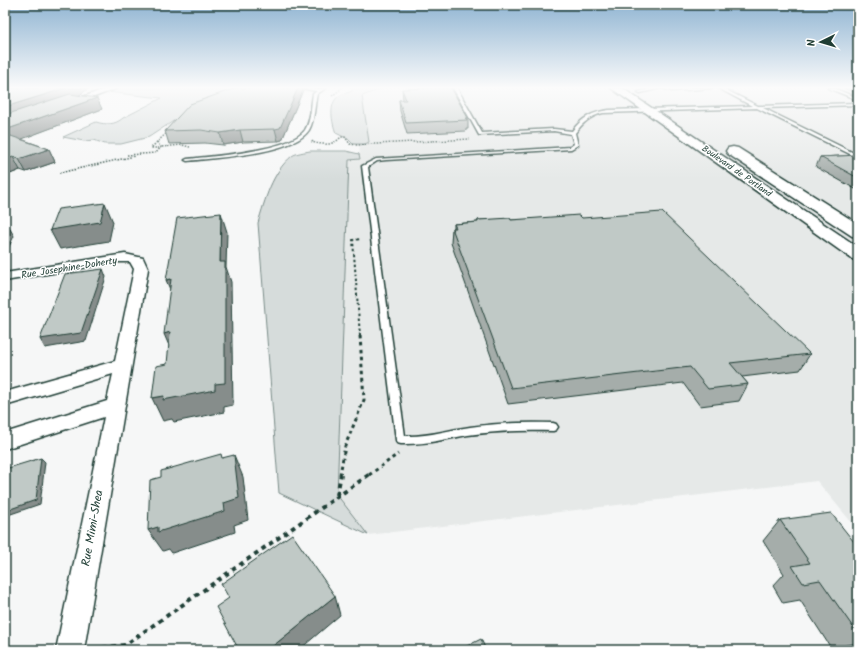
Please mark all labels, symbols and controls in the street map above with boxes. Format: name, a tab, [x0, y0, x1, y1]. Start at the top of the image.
north arrow	[801, 22, 841, 62]
text: N	[803, 38, 821, 47]
street label: Boulevard de Portland	[698, 142, 775, 202]
street label: Rue Josephine-Doherty	[20, 252, 119, 283]
street label: Rue Mimi-Shea	[76, 488, 109, 568]

